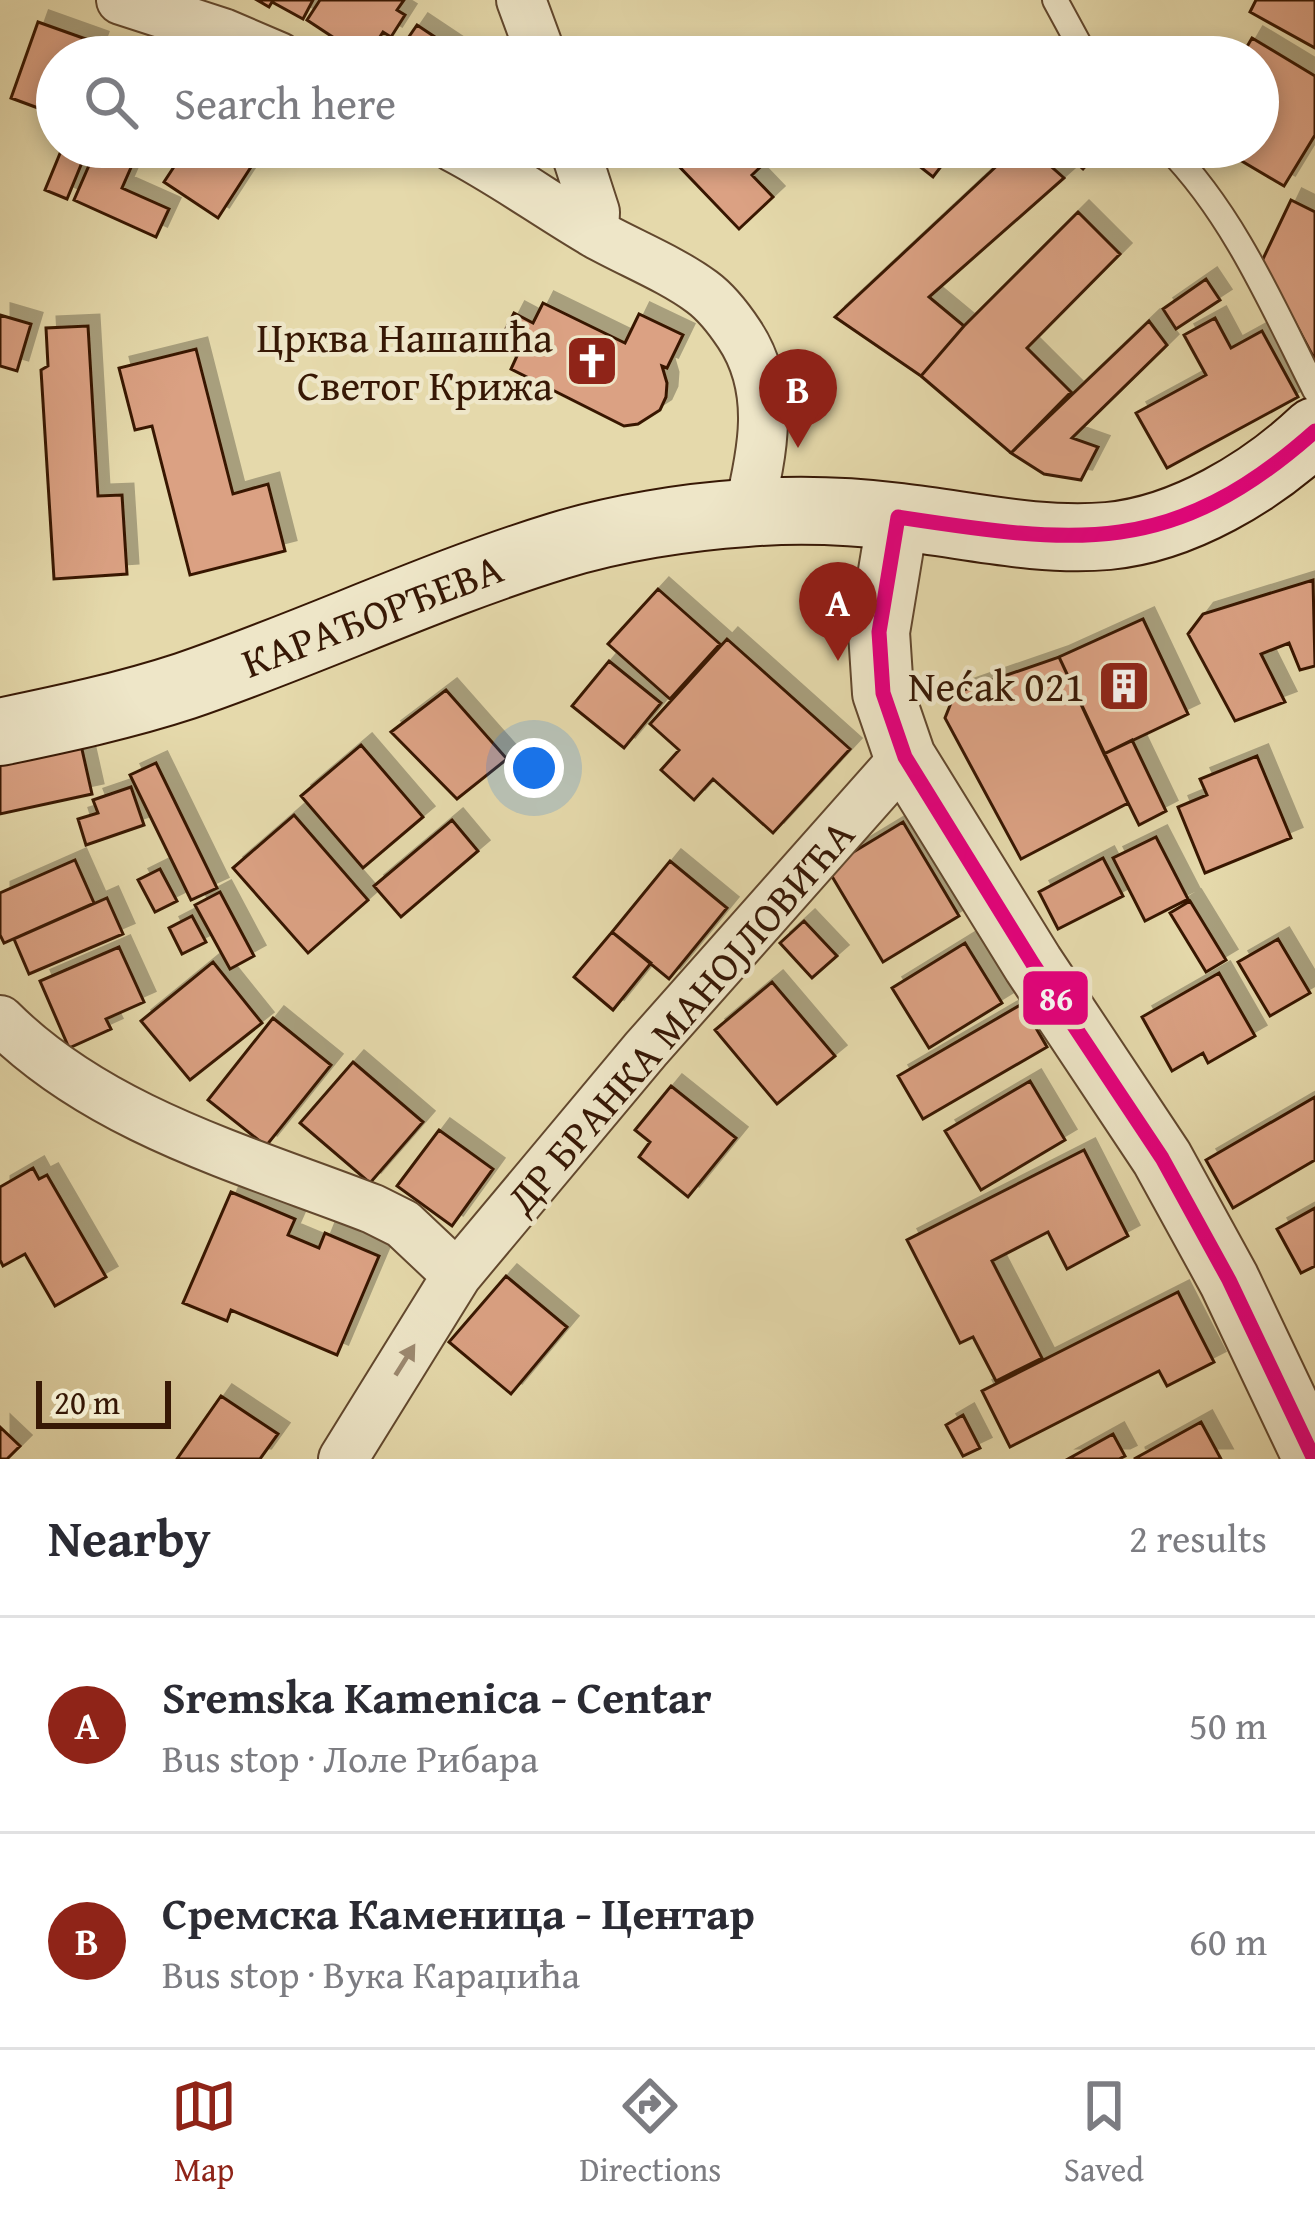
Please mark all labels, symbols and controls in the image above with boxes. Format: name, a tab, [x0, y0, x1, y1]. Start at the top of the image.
search box	[36, 36, 1279, 168]
icon: search	[78, 69, 144, 135]
text: Search here	[174, 70, 396, 135]
place label: Црква Нашашћа Светог Крижа	[257, 306, 553, 415]
church icon: Црква Нашашћа Светог Крижа	[564, 333, 620, 389]
pin: B	[759, 349, 837, 448]
street label: КАРАЂОРЂЕВА	[233, 537, 512, 692]
pin: A	[799, 562, 877, 661]
place label: Nećak 021	[908, 655, 1085, 716]
building icon: Nećak 021	[1096, 658, 1152, 714]
your location	[504, 738, 564, 798]
street label: ДР БРАНКА МАНОЈЛОВИЋА	[490, 805, 868, 1227]
line badge: 86	[1021, 969, 1090, 1027]
text: 86	[1039, 974, 1073, 1022]
one-way arrow	[393, 1343, 415, 1376]
scale bar	[36, 1375, 171, 1428]
text: 20 m	[54, 1378, 120, 1426]
text: Nearby	[48, 1500, 211, 1575]
text: 2 results	[1129, 1509, 1267, 1566]
text: Sremska Kamenica - Centar	[162, 1664, 712, 1729]
text: A	[75, 1696, 99, 1753]
text: 50 m	[1189, 1696, 1267, 1753]
text: Bus stop · Лоле Рибара	[162, 1729, 538, 1786]
text: Сремска Каменица - Центар	[162, 1880, 755, 1945]
text: B	[75, 1912, 99, 1969]
text: 60 m	[1189, 1912, 1267, 1969]
text: Bus stop · Вука Караџића	[162, 1945, 580, 2002]
tab: Map	[171, 2073, 237, 2193]
tab: Directions	[580, 2073, 721, 2193]
tab: Saved	[1064, 2073, 1144, 2193]

